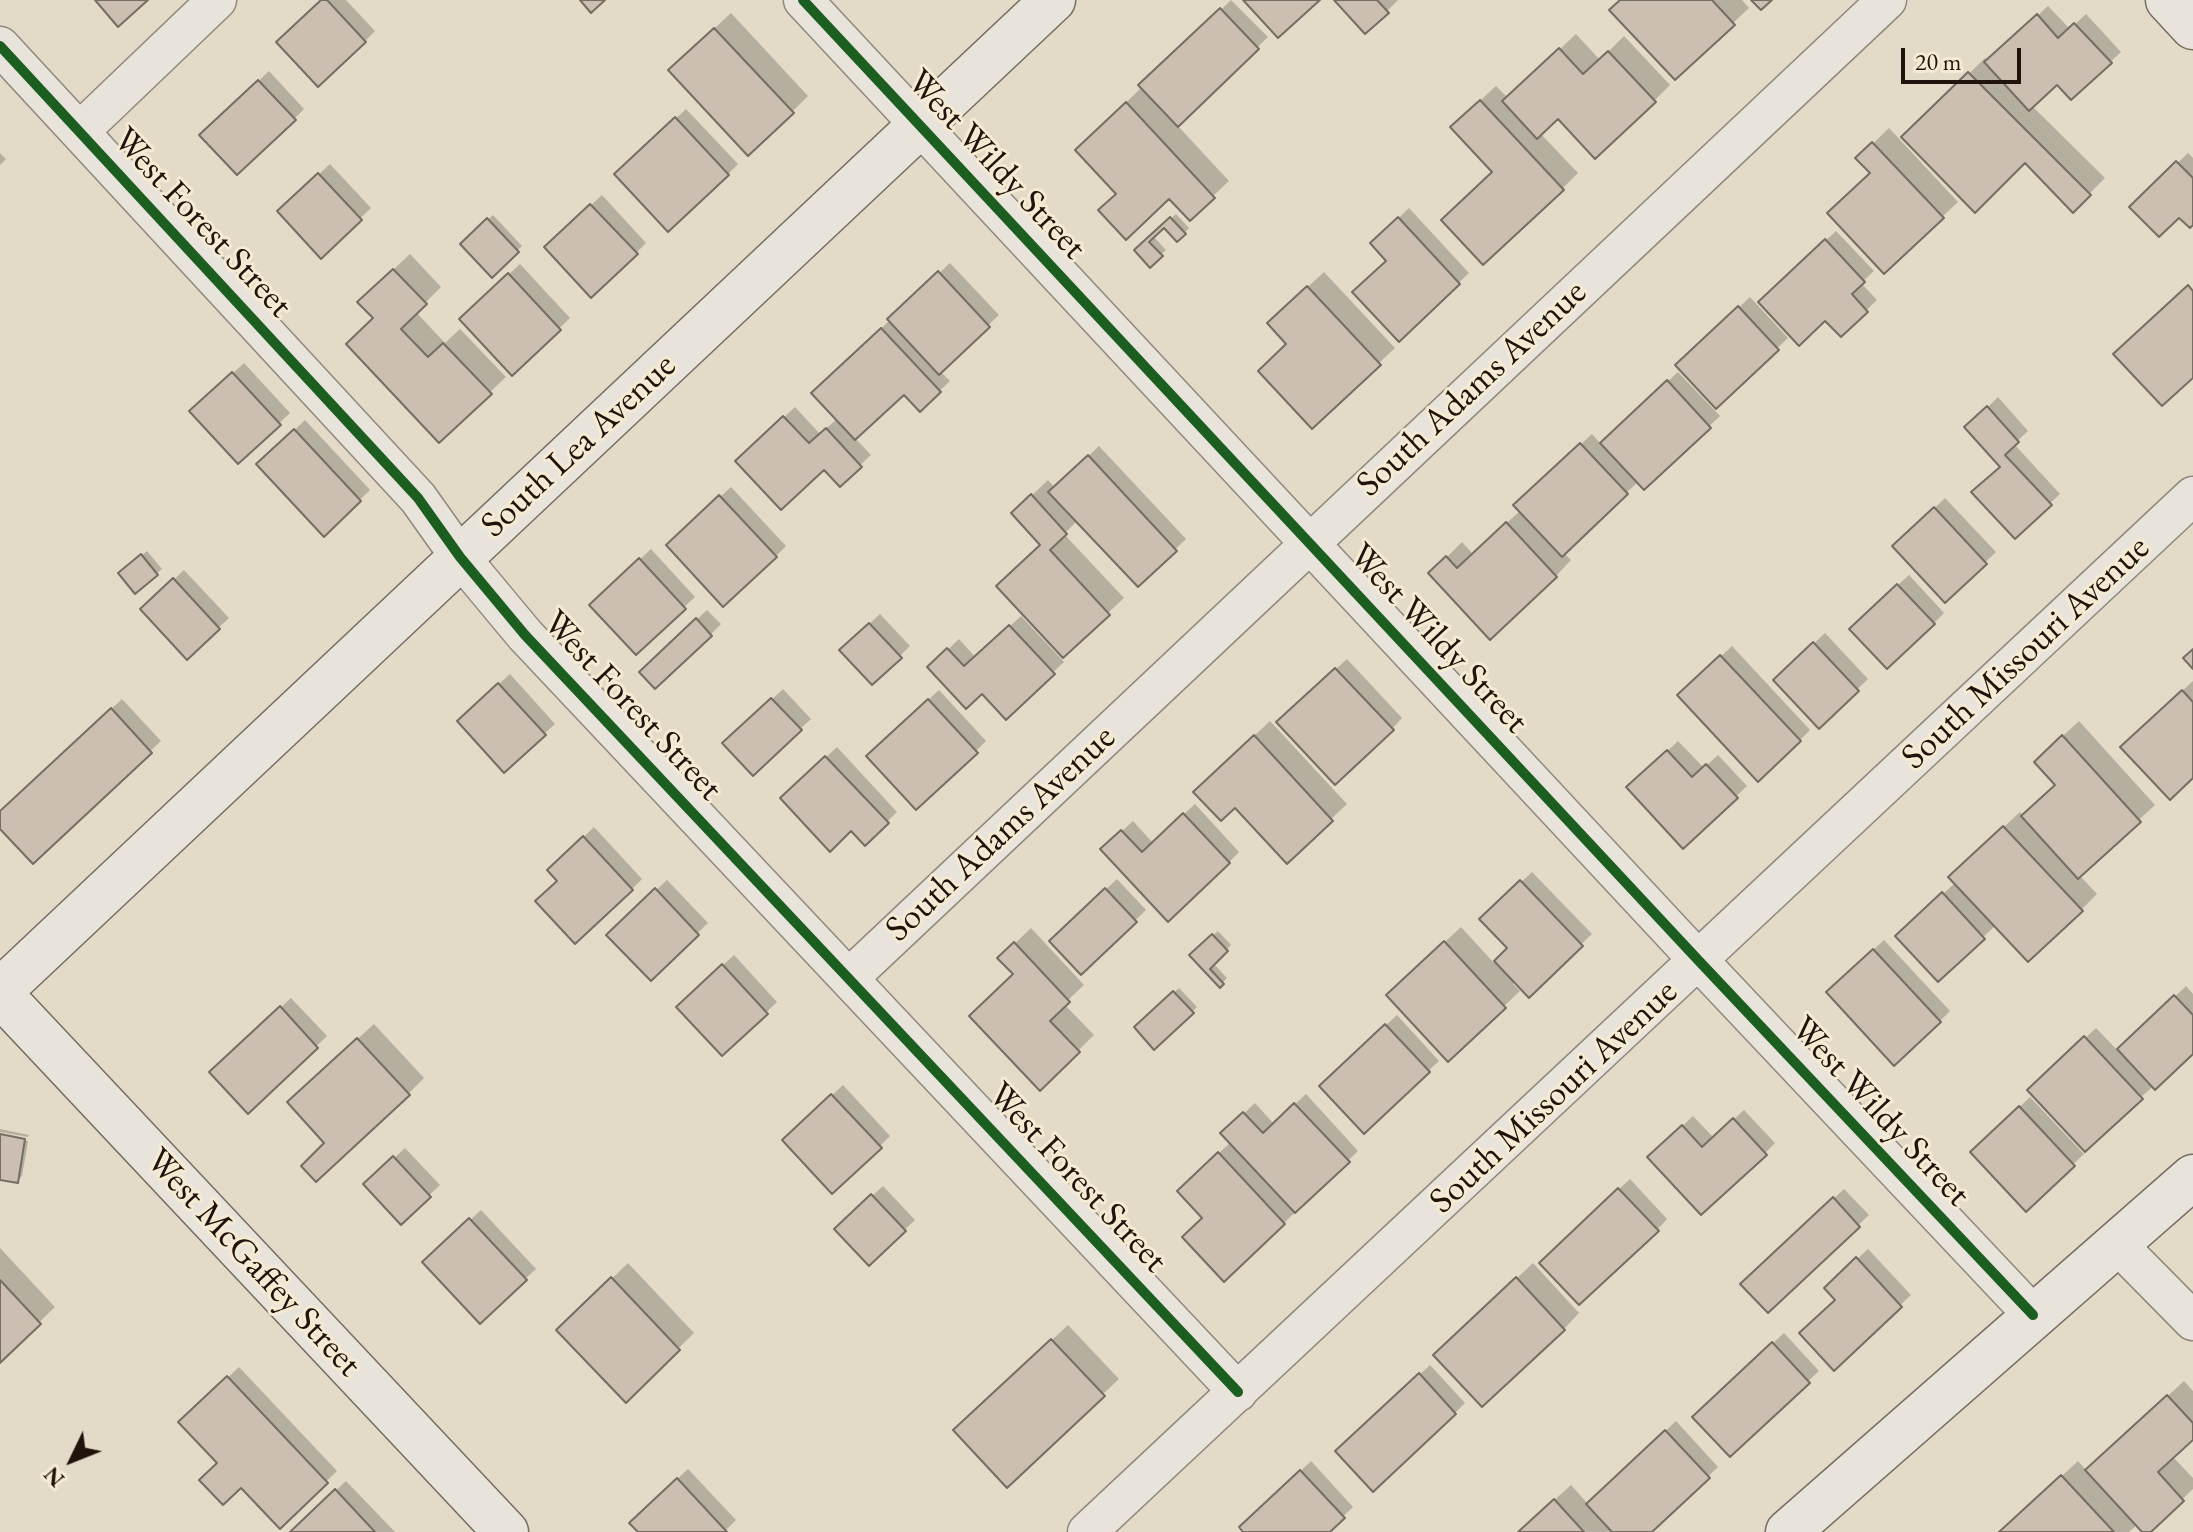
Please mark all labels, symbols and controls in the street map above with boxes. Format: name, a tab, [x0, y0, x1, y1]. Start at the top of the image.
scale bar	[1905, 32, 2025, 82]
text: 20 m	[1915, 46, 1962, 77]
street label: West Wildy Street	[897, 61, 1095, 269]
street label: West Forest Street	[103, 119, 301, 327]
street label: South Adams Avenue	[1348, 272, 1596, 506]
street label: South Lea Avenue	[473, 345, 685, 547]
street label: South Missouri Avenue	[1893, 527, 2159, 779]
street label: West Wildy Street	[1339, 535, 1537, 743]
street label: West Forest Street	[533, 602, 731, 810]
street label: South Adams Avenue	[877, 717, 1125, 951]
street label: South Missouri Avenue	[1421, 971, 1687, 1223]
street label: West Wildy Street	[1781, 1008, 1979, 1216]
street label: West Forest Street	[978, 1074, 1176, 1282]
street label: West McGaffey Street	[136, 1140, 370, 1386]
north arrow	[32, 1420, 112, 1500]
text: N	[37, 1460, 71, 1493]

